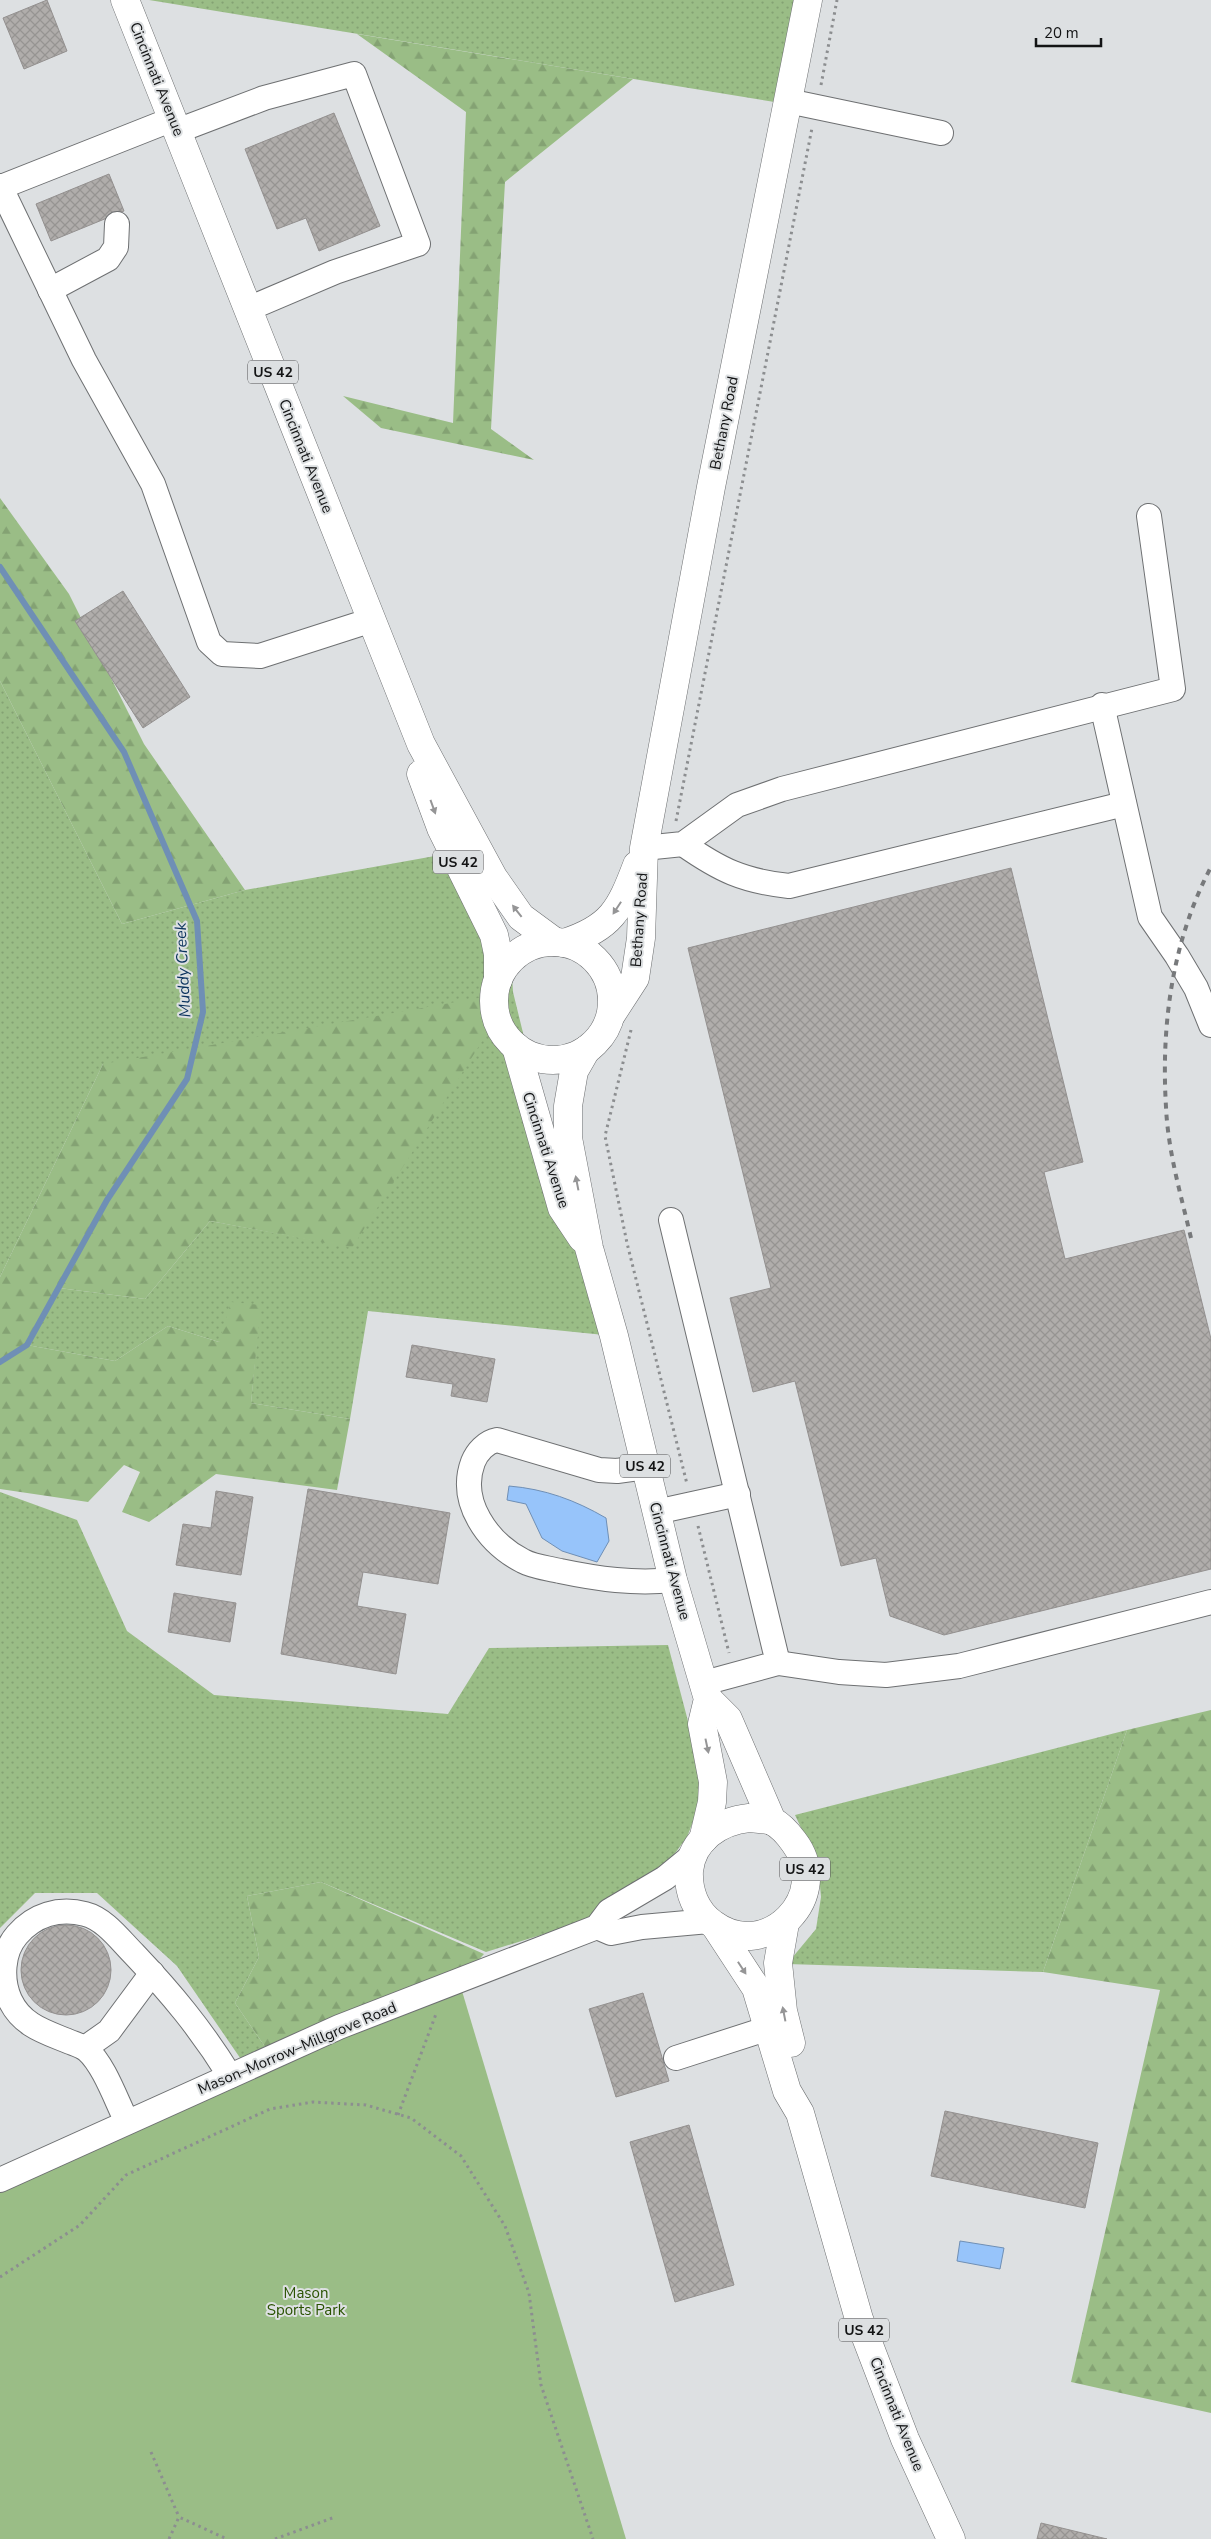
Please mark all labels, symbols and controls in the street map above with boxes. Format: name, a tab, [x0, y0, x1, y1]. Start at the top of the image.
scale bar	[1036, 15, 1101, 47]
street label: Cincinnati Avenue	[125, 19, 189, 139]
text: 20 m	[1044, 23, 1079, 43]
road number: US 42	[248, 361, 298, 384]
street label: Bethany Road	[705, 375, 743, 471]
street label: Cincinnati Avenue	[274, 396, 338, 516]
one-way arrow	[429, 800, 437, 815]
road number: US 42	[433, 850, 483, 874]
street label: Bethany Road	[626, 872, 652, 968]
one-way arrow	[612, 901, 622, 915]
one-way arrow	[512, 905, 523, 918]
water label: Muddy Creek	[169, 921, 196, 1018]
street label: Cincinnati Avenue	[518, 1089, 574, 1211]
one-way arrow	[572, 1174, 580, 1190]
road number: US 42	[620, 1454, 670, 1478]
street label: Cincinnati Avenue	[645, 1500, 695, 1622]
one-way arrow	[703, 1739, 711, 1754]
road number: US 42	[780, 1858, 830, 1880]
one-way arrow	[738, 1961, 747, 1974]
street label: Mason–Morrow–Millgrove Road	[195, 1997, 399, 2099]
one-way arrow	[780, 2005, 788, 2021]
park label: Mason Sports Park	[267, 2283, 346, 2320]
road number: US 42	[839, 2318, 889, 2342]
street label: Cincinnati Avenue	[865, 2354, 929, 2474]

